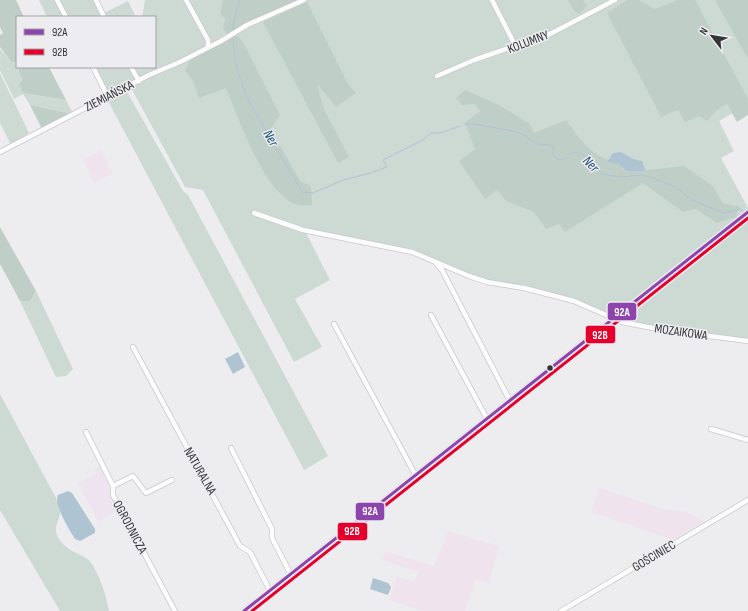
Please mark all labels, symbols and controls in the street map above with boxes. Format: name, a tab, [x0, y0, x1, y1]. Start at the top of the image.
legend	[16, 16, 156, 68]
north arrow	[692, 16, 732, 56]
text: 92A	[52, 25, 68, 40]
text: N	[697, 25, 711, 37]
street label: KOLUMNY	[505, 27, 551, 57]
text: 92B	[52, 45, 68, 60]
street label: ZIEMIAŃSKA	[82, 77, 137, 115]
water label: Ner	[260, 127, 283, 150]
water label: Ner	[579, 152, 604, 177]
line badge: 92A	[607, 302, 637, 321]
text: 92A	[614, 306, 630, 319]
street label: MOZAIKOWA	[653, 320, 709, 344]
line badge: 92B	[585, 325, 616, 344]
text: 92B	[592, 329, 608, 342]
unlabelled marker	[545, 363, 555, 373]
street label: NATURALNA	[180, 445, 220, 498]
street label: OGRODNICZA	[109, 498, 151, 557]
line badge: 92A	[355, 502, 385, 521]
text: 92A	[362, 505, 378, 518]
line badge: 92B	[337, 522, 368, 541]
text: 92B	[344, 525, 360, 538]
street label: GOŚCINIEC	[629, 537, 679, 575]

